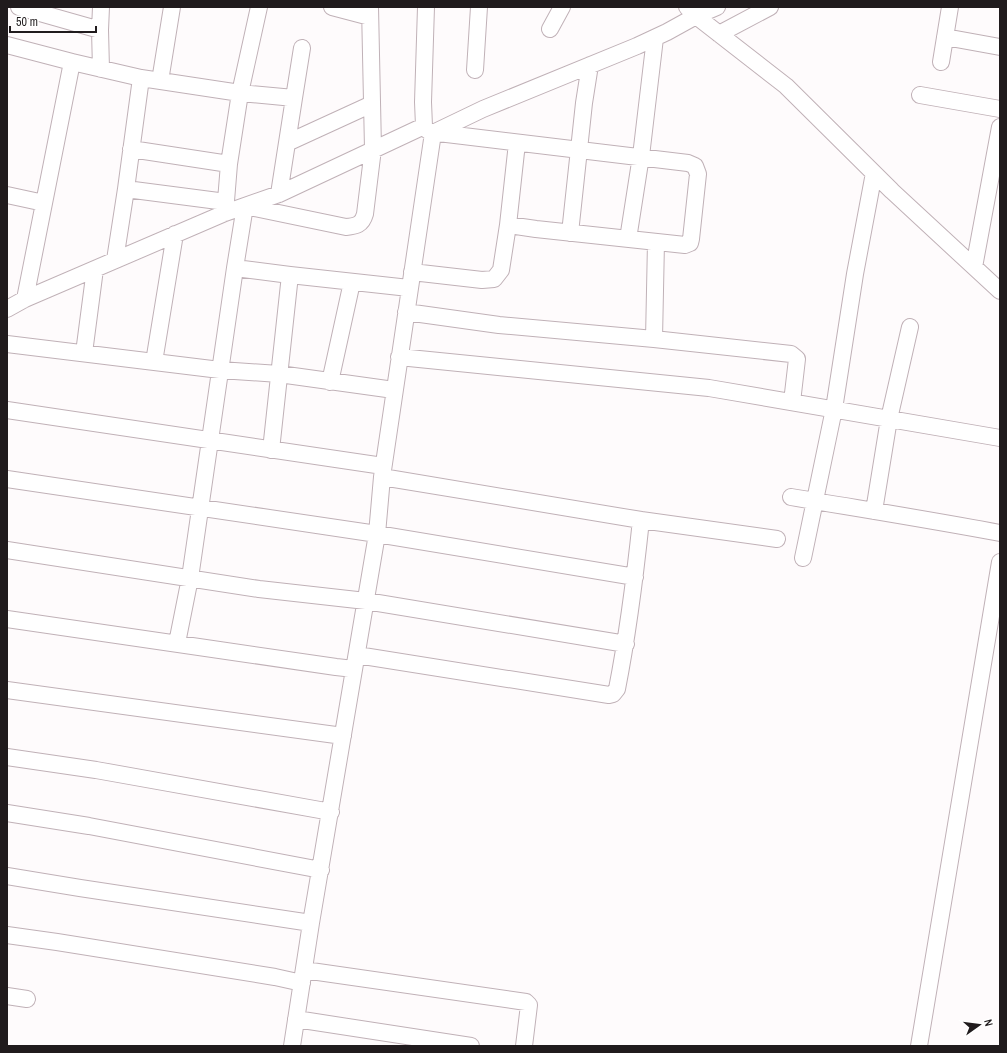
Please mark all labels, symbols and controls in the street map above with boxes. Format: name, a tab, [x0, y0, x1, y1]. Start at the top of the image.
scale bar	[10, 8, 96, 34]
text: 50 m	[16, 14, 38, 30]
north arrow	[959, 1005, 999, 1045]
text: N	[981, 1018, 996, 1027]

